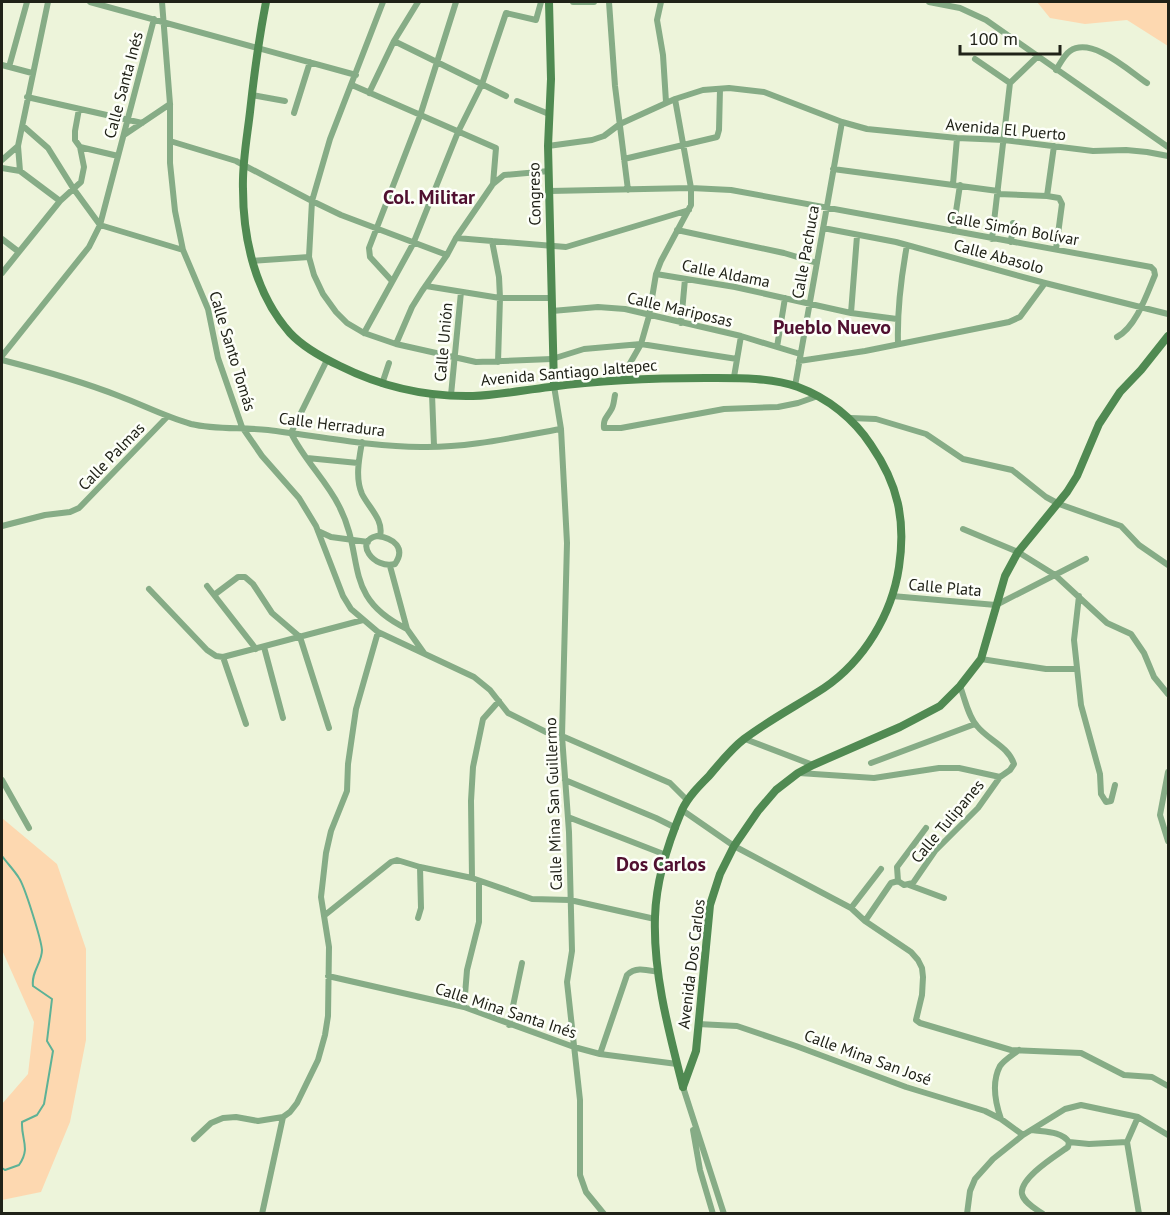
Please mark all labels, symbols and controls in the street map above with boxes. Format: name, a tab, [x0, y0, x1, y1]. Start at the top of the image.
scale bar	[960, 18, 1060, 56]
text: 100 m	[969, 27, 1018, 50]
street label: Calle Santa Inés	[99, 29, 147, 141]
street label: Avenida El Puerto	[945, 114, 1067, 144]
street label: Congreso	[523, 162, 545, 226]
district label: Col. Militar	[383, 184, 475, 210]
street label: Calle Pachuca	[787, 204, 823, 300]
street label: Calle Simón Bolívar	[945, 207, 1081, 250]
street label: Calle Abasolo	[952, 234, 1046, 278]
street label: Calle Aldama	[680, 255, 772, 291]
street label: Calle Mariposas	[625, 287, 735, 331]
street label: Calle Santo Tomás	[205, 289, 261, 414]
street label: Calle Unión	[430, 302, 456, 382]
district label: Pueblo Nuevo	[773, 314, 891, 340]
street label: Avenida Santiago Jaltepec	[480, 354, 658, 390]
street label: Calle Herradura	[278, 408, 386, 440]
street label: Calle Palmas	[74, 418, 149, 494]
street label: Calle Plata	[908, 574, 982, 600]
street label: Calle Mina San Guillermo	[540, 717, 566, 891]
street label: Calle Tulipanes	[906, 775, 988, 867]
district label: Dos Carlos	[616, 851, 706, 877]
street label: Avenida Dos Carlos	[673, 898, 709, 1030]
street label: Calle Mina Santa Inés	[433, 978, 579, 1042]
street label: Calle Mina San José	[802, 1025, 934, 1089]

